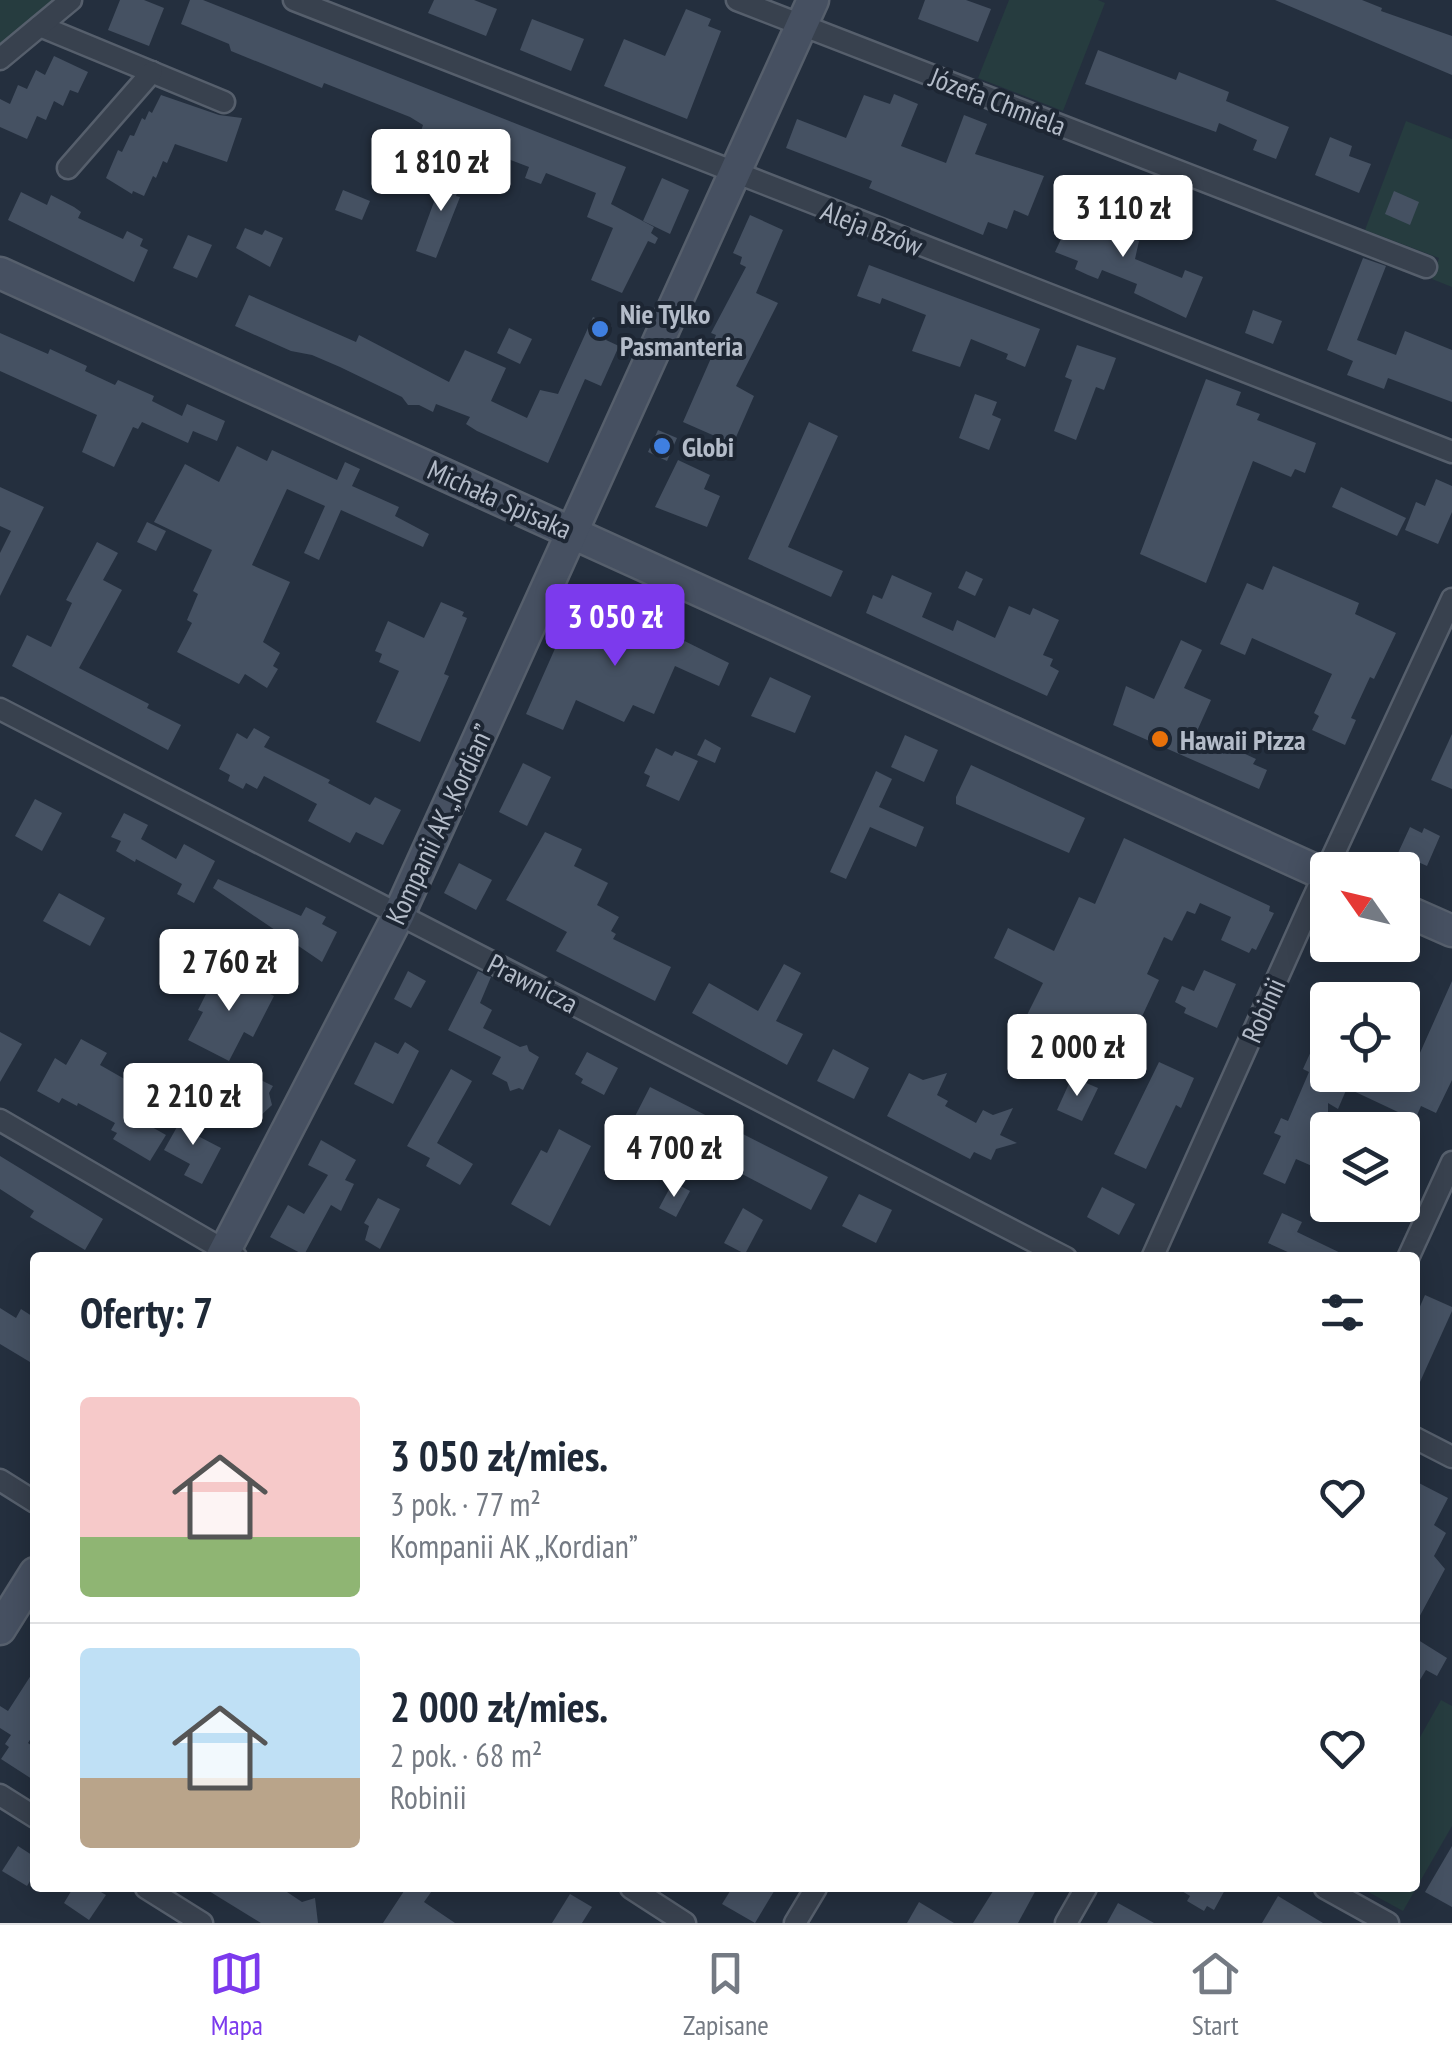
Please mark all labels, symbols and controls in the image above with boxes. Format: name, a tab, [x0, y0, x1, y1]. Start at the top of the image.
street label: Józefa Chmiela	[924, 58, 1071, 144]
pin: 1 810 zł	[338, 129, 544, 214]
text: 1 810 zł	[393, 140, 489, 182]
pin: 3 110 zł	[1020, 175, 1226, 260]
text: 3 110 zł	[1075, 186, 1171, 228]
street label: Aleja Bzów	[816, 192, 928, 264]
place label: Nie Tylko Pasmanteria	[620, 295, 743, 364]
marker: Nie Tylko Pasmanteria	[589, 318, 611, 340]
place label: Globi	[682, 428, 734, 465]
marker: Globi	[651, 435, 673, 457]
street label: Michała Spisaka	[422, 451, 578, 547]
pin: 3 050 zł	[512, 584, 718, 669]
text: 3 050 zł	[567, 595, 663, 637]
street label: Kompanii AK „Kordian”	[376, 718, 502, 930]
place label: Hawaii Pizza	[1180, 721, 1306, 758]
marker: Hawaii Pizza	[1149, 728, 1171, 750]
north arrow	[1310, 852, 1420, 962]
map controls	[1310, 852, 1420, 1222]
pin: 2 760 zł	[126, 929, 332, 1014]
text: 2 760 zł	[181, 940, 277, 982]
street label: Prawnicza	[482, 945, 584, 1021]
street label: Robinii	[1232, 972, 1294, 1048]
button: locate	[1310, 982, 1420, 1092]
pin: 2 000 zł	[974, 1014, 1180, 1099]
text: 2 000 zł	[1029, 1025, 1125, 1067]
pin: 2 210 zł	[90, 1063, 296, 1148]
text: 2 210 zł	[145, 1074, 241, 1116]
button: layers	[1310, 1112, 1420, 1222]
pin: 4 700 zł	[571, 1115, 777, 1200]
text: 4 700 zł	[626, 1126, 722, 1168]
text: Oferty: 7	[80, 1285, 213, 1340]
icon: filters	[1315, 1285, 1370, 1340]
text: 3 050 zł/mies.	[390, 1428, 608, 1483]
icon: home	[160, 1437, 280, 1557]
icon: heart	[1315, 1470, 1370, 1525]
text: 3 pok. · 77 m²	[390, 1483, 541, 1525]
text: Kompanii AK „Kordian”	[390, 1525, 638, 1567]
text: 2 000 zł/mies.	[390, 1679, 608, 1734]
icon: home	[160, 1688, 280, 1808]
icon: heart	[1315, 1721, 1370, 1776]
text: 2 pok. · 68 m²	[390, 1734, 542, 1776]
text: Robinii	[390, 1776, 467, 1818]
tab: Mapa	[209, 1946, 264, 2043]
tab: Zapisane	[683, 1946, 769, 2043]
tab: Start	[1188, 1946, 1243, 2043]

